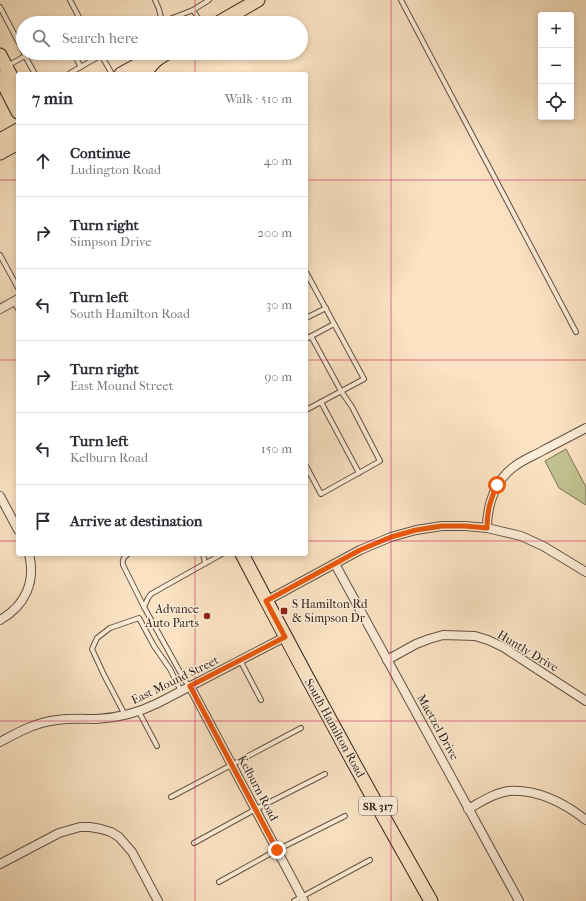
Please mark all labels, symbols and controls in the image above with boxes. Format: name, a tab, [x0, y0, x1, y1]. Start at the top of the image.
map controls	[538, 12, 574, 120]
button: +	[538, 12, 574, 48]
search box	[16, 16, 308, 60]
icon: search	[30, 27, 52, 49]
text: Search here	[62, 29, 138, 47]
button: −	[538, 48, 574, 84]
button: locate	[538, 84, 574, 120]
text: 7 min	[32, 88, 73, 108]
text: Walk · 510 m	[225, 91, 292, 106]
text: Continue	[70, 144, 130, 162]
icon: ahead	[32, 150, 54, 172]
text: 40 m	[264, 153, 292, 168]
text: Ludington Road	[70, 162, 161, 177]
text: Turn right	[70, 216, 139, 234]
icon: right	[32, 222, 54, 244]
text: 200 m	[257, 225, 292, 240]
text: Simpson Drive	[70, 234, 152, 249]
text: Turn left	[70, 288, 128, 306]
icon: left	[32, 294, 54, 316]
text: 30 m	[266, 297, 292, 312]
text: South Hamilton Road	[70, 306, 190, 321]
text: Turn right	[70, 360, 139, 378]
icon: right	[32, 366, 54, 388]
text: 90 m	[264, 369, 292, 384]
text: East Mound Street	[70, 378, 173, 393]
text: Turn left	[70, 432, 128, 450]
icon: left	[32, 438, 54, 460]
text: 150 m	[261, 441, 292, 456]
text: Kelburn Road	[70, 450, 148, 465]
route start	[488, 476, 506, 494]
icon: arrive	[32, 510, 54, 532]
text: Arrive at destination	[70, 512, 202, 530]
place label: S Hamilton Rd & Simpson Dr	[292, 597, 368, 625]
place label: Advance Auto Parts	[144, 602, 200, 630]
marker: S Hamilton Rd & Simpson Dr	[279, 606, 289, 616]
marker: Advance Auto Parts	[202, 611, 212, 621]
street label: Huntly Drive	[495, 627, 561, 675]
street label: East Mound Street	[129, 652, 222, 707]
street label: South Hamilton Road	[302, 676, 368, 780]
street label: Maetzel Drive	[414, 692, 462, 762]
street label: Kelburn Road	[235, 753, 281, 823]
road number: SR 317	[359, 797, 397, 815]
route end	[268, 841, 286, 859]

